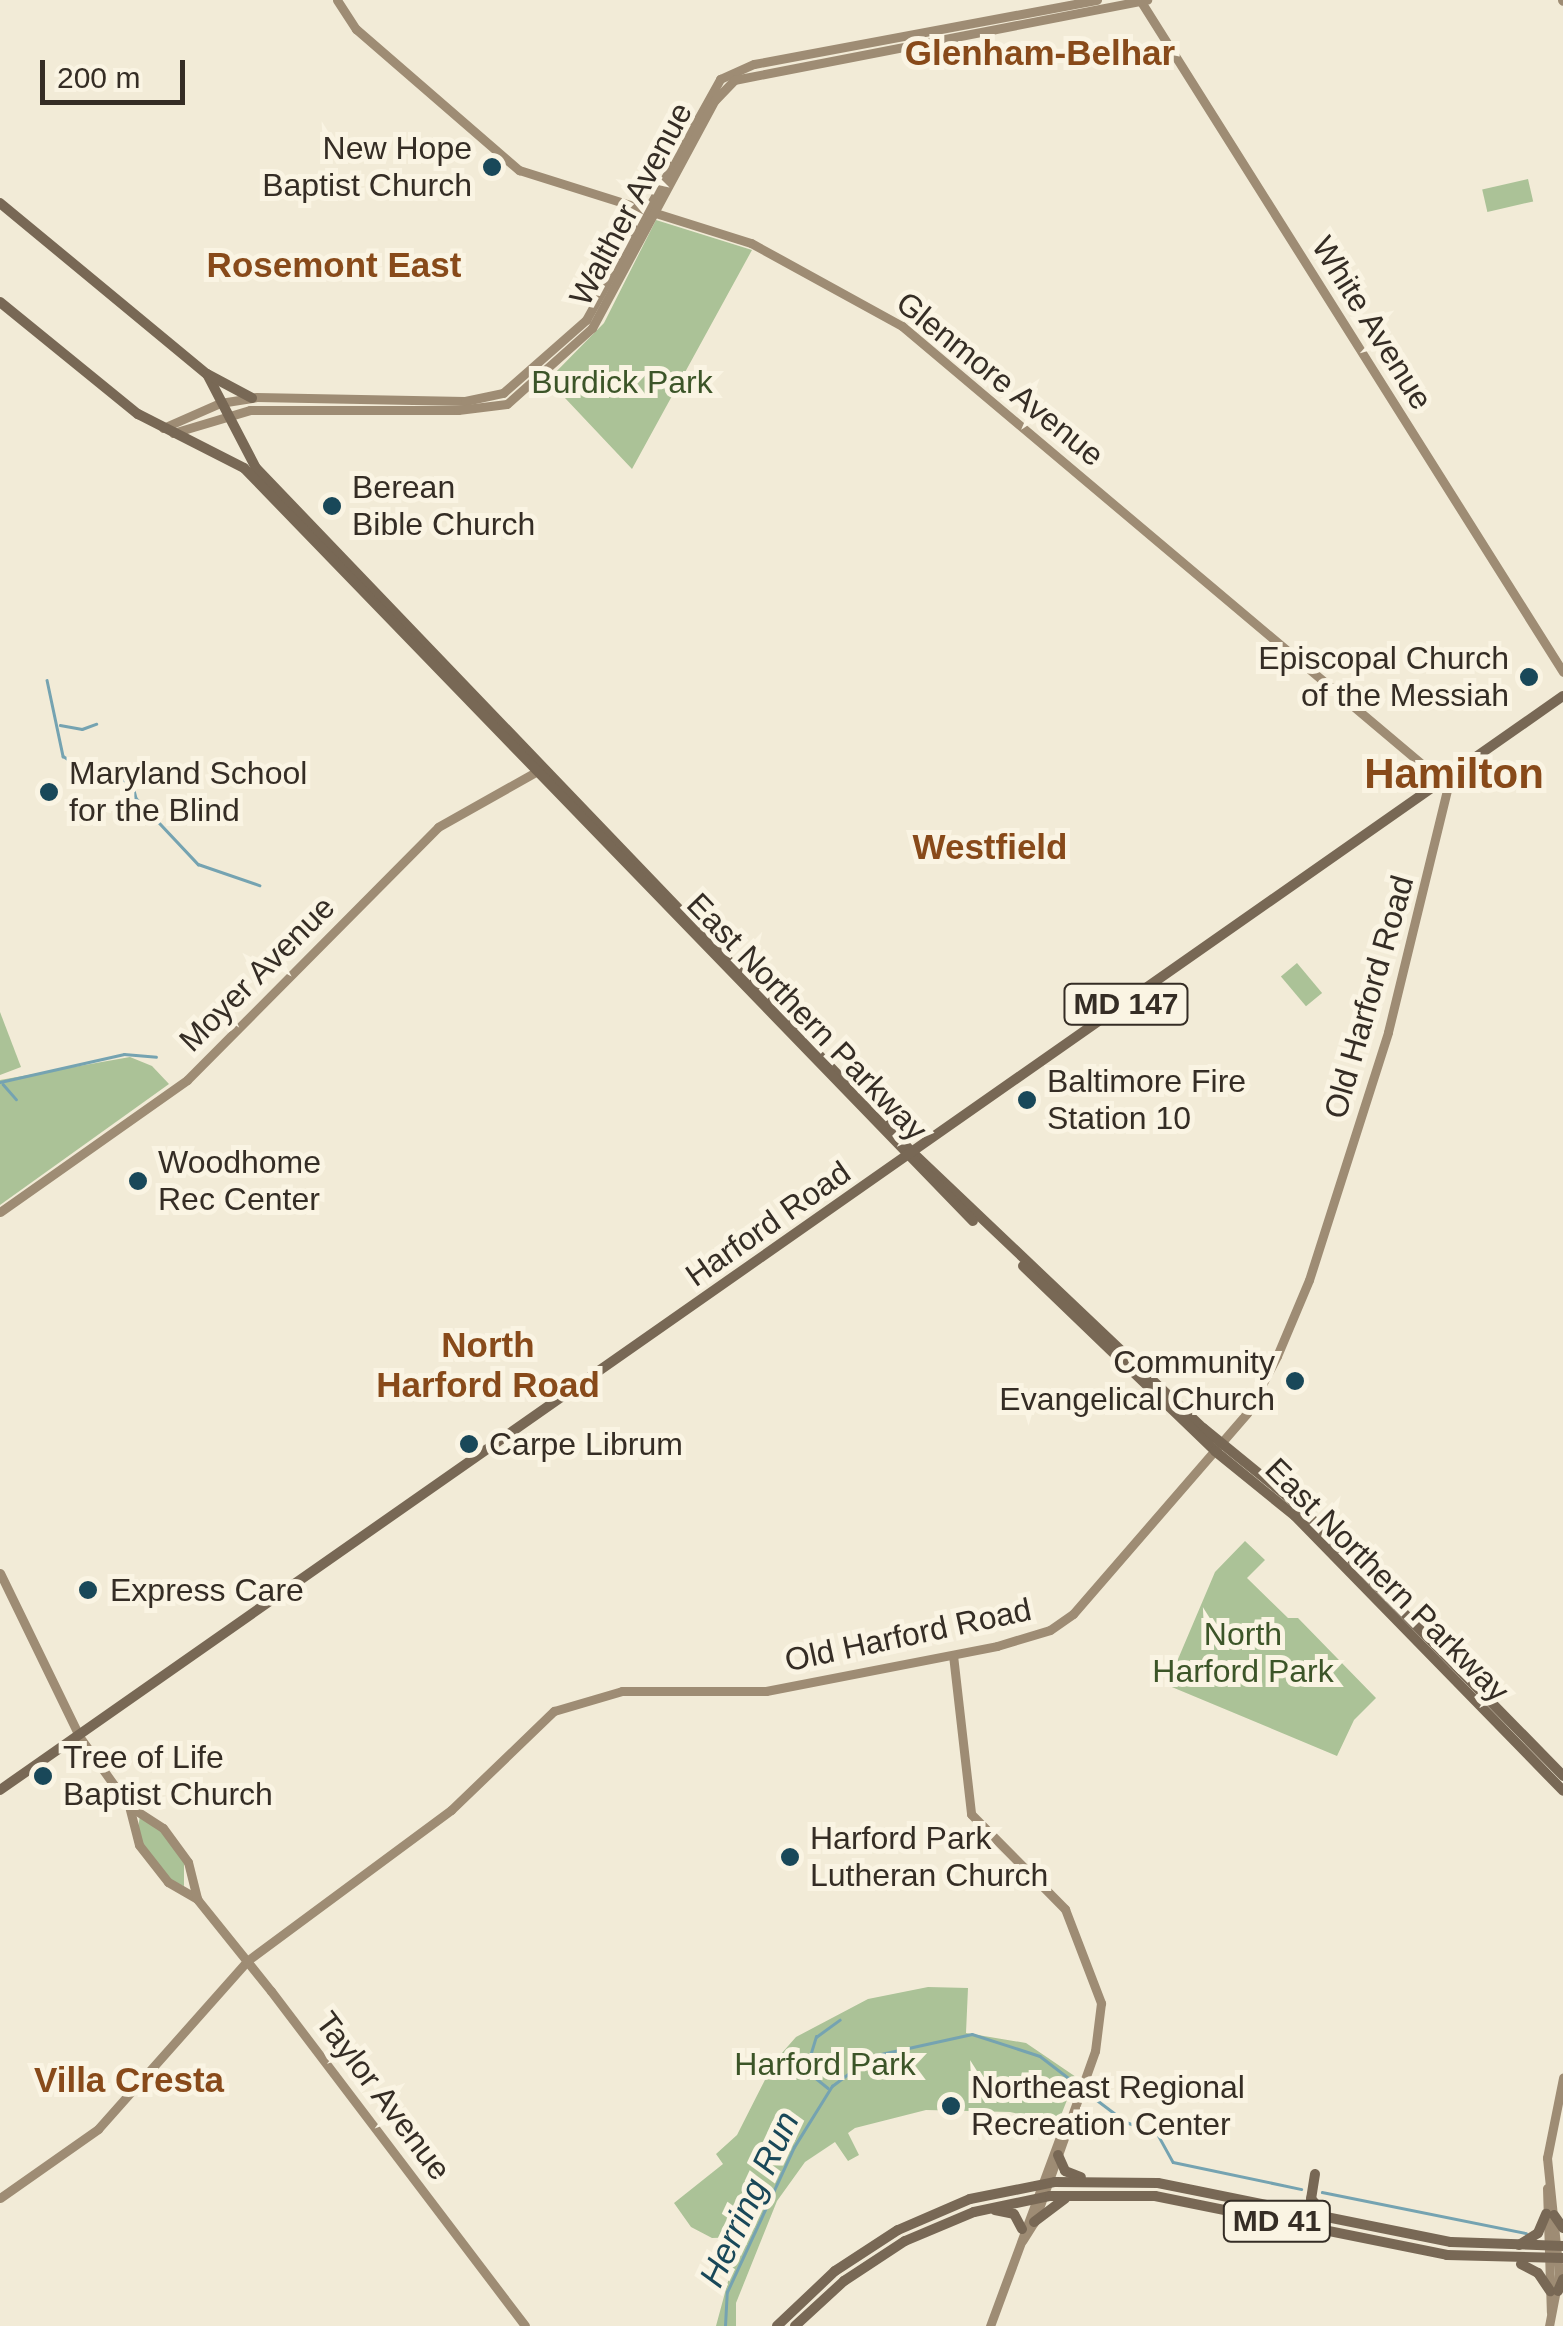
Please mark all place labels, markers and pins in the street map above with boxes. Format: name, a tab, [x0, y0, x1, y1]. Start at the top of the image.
place label: New Hope Baptist Church	[262, 130, 472, 205]
marker: New Hope Baptist Church	[481, 156, 503, 178]
place label: Berean Bible Church	[352, 469, 535, 544]
marker: Berean Bible Church	[321, 495, 343, 517]
place label: Episcopal Church of the Messiah	[1258, 640, 1509, 715]
marker: Episcopal Church of the Messiah	[1518, 666, 1540, 688]
place label: Maryland School for the Blind	[69, 755, 307, 830]
marker: Maryland School for the Blind	[38, 781, 60, 803]
place label: Baltimore Fire Station 10	[1047, 1063, 1246, 1138]
marker: Baltimore Fire Station 10	[1016, 1089, 1038, 1111]
place label: Woodhome Rec Center	[158, 1144, 321, 1219]
marker: Woodhome Rec Center	[127, 1170, 149, 1192]
place label: Community Evangelical Church	[999, 1344, 1275, 1419]
marker: Community Evangelical Church	[1284, 1370, 1306, 1392]
place label: Carpe Librum	[489, 1425, 683, 1463]
marker: Carpe Librum	[458, 1433, 480, 1455]
place label: Express Care	[110, 1571, 304, 1609]
marker: Express Care	[75, 1577, 101, 1603]
place label: Tree of Life Baptist Church	[63, 1739, 273, 1814]
marker: Tree of Life Baptist Church	[32, 1765, 54, 1787]
place label: Harford Park Lutheran Church	[810, 1820, 1048, 1895]
marker: Harford Park Lutheran Church	[779, 1846, 801, 1868]
place label: Northeast Regional Recreation Center	[971, 2069, 1245, 2144]
marker: Northeast Regional Recreation Center	[940, 2095, 962, 2117]

